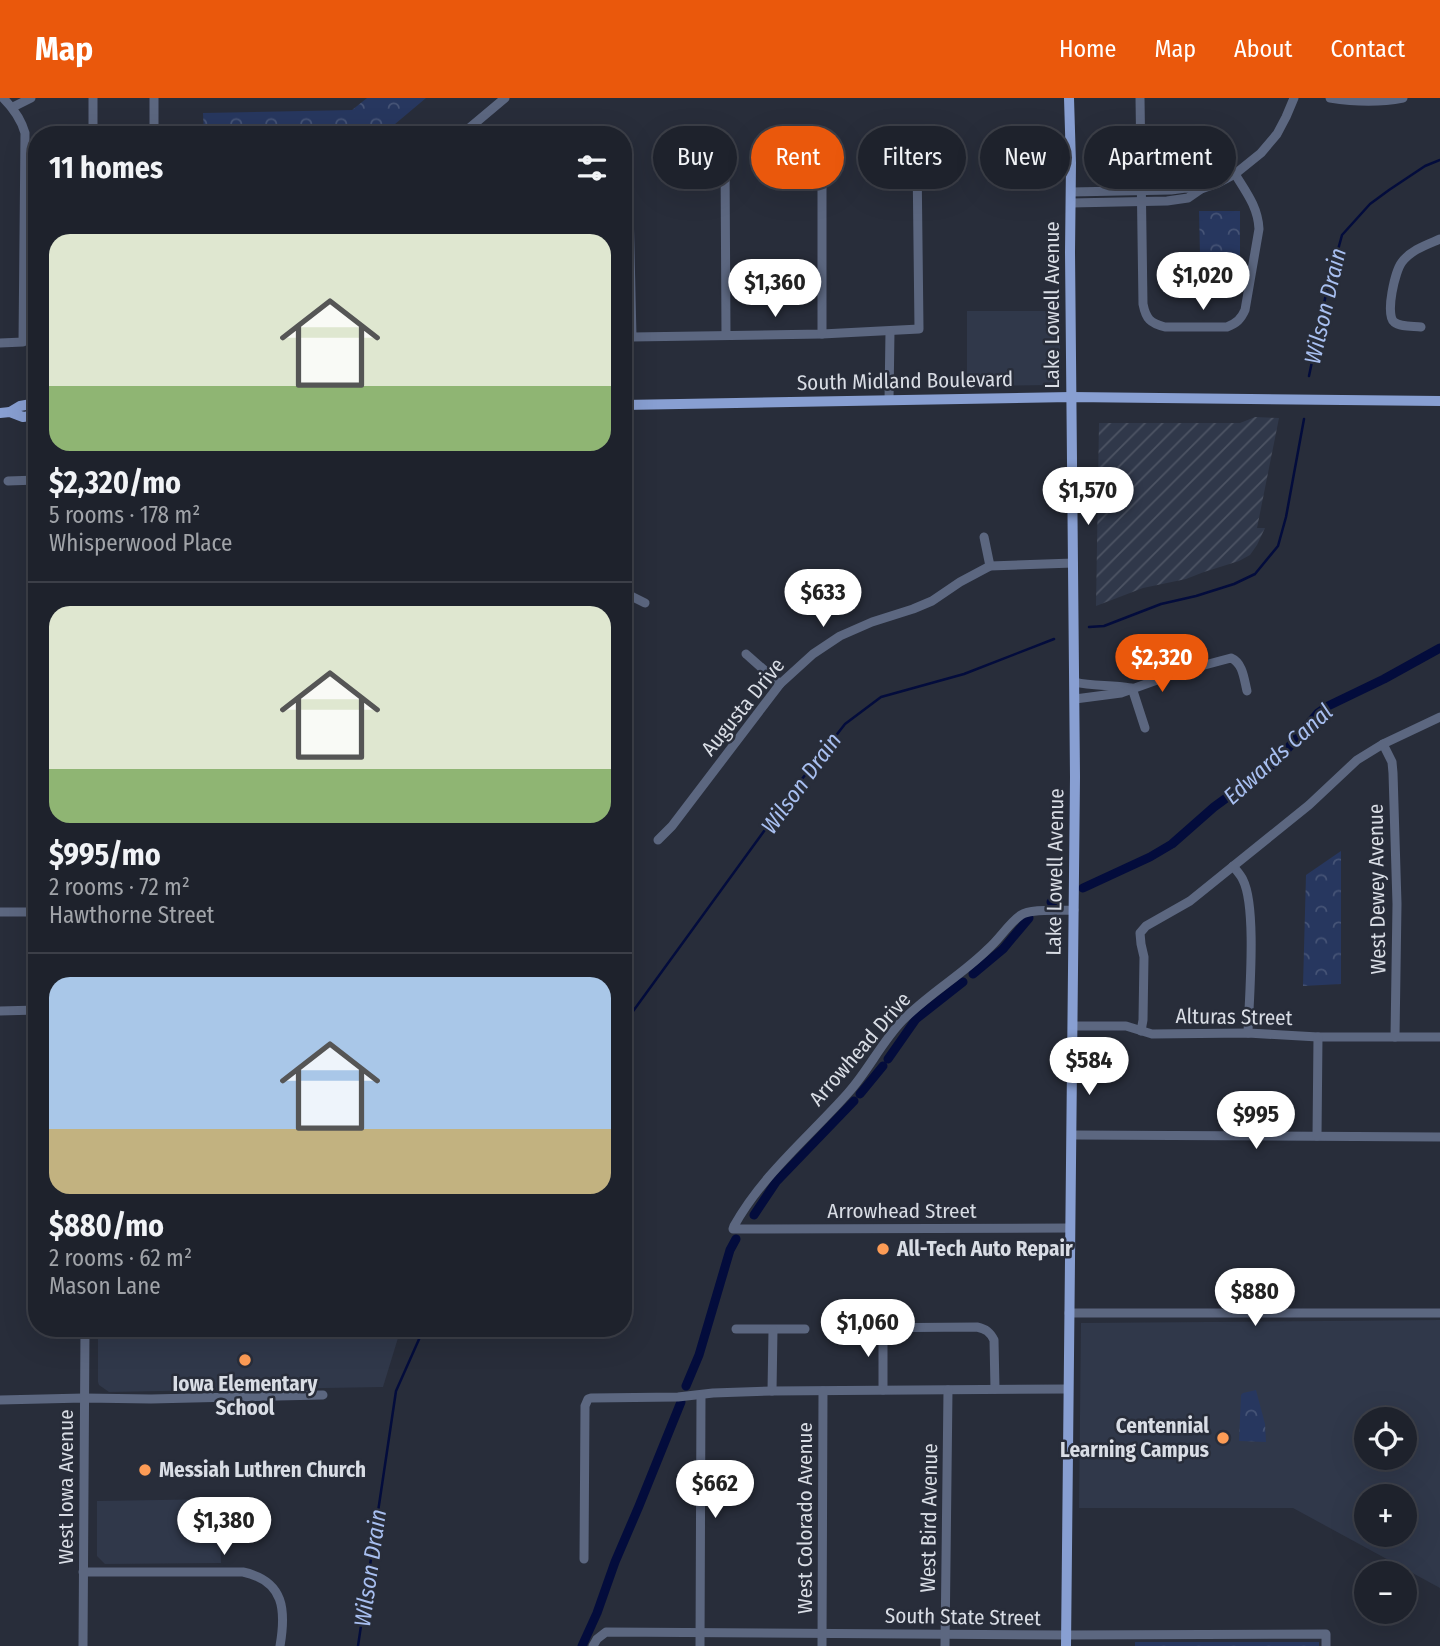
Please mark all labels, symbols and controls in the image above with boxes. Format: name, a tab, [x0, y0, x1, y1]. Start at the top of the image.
text: Map	[35, 29, 93, 69]
text: Home	[1059, 35, 1116, 63]
text: Map	[1154, 35, 1196, 63]
text: About	[1234, 35, 1292, 63]
text: Contact	[1330, 35, 1405, 63]
chip: Buy	[653, 126, 737, 189]
chip: Rent	[751, 126, 844, 189]
chip: Filters	[858, 126, 966, 189]
chip: New	[980, 126, 1070, 189]
chip: Apartment	[1084, 126, 1236, 189]
icon: filters	[573, 149, 611, 187]
text: 11 homes	[49, 150, 163, 186]
street label: Lake Lowell Avenue	[1039, 221, 1065, 389]
water label: Wilson Drain	[1298, 245, 1352, 367]
pin: $1,020	[1146, 252, 1260, 312]
pin: $1,360	[718, 260, 832, 319]
text: $1,020	[1173, 261, 1233, 289]
text: $1,360	[744, 268, 806, 296]
icon: home	[267, 280, 393, 406]
street label: South Midland Boulevard	[797, 366, 1013, 396]
text: $2,320/mo	[49, 465, 181, 501]
pin: $1,570	[1031, 468, 1145, 527]
text: $1,570	[1059, 476, 1117, 504]
text: 5 rooms · 178 m²	[49, 501, 200, 529]
text: Whisperwood Place	[49, 529, 232, 557]
pin: $633	[782, 570, 864, 629]
text: $633	[800, 578, 846, 606]
pin: $2,320	[1105, 634, 1219, 694]
text: $2,320	[1131, 643, 1193, 671]
icon: home	[267, 652, 393, 778]
street label: Augusta Drive	[696, 653, 790, 761]
water label: Edwards Canal	[1218, 698, 1338, 810]
water label: Wilson Drain	[755, 727, 847, 839]
street label: Lake Lowell Avenue	[1041, 788, 1069, 956]
street label: West Dewey Avenue	[1363, 803, 1391, 975]
text: $995/mo	[49, 837, 161, 873]
text: 2 rooms · 72 m²	[49, 873, 190, 901]
text: Hawthorne Street	[49, 901, 214, 929]
street label: Arrowhead Drive	[804, 987, 916, 1111]
street label: Alturas Street	[1175, 1003, 1293, 1031]
icon: home	[267, 1023, 393, 1149]
pin: $584	[1048, 1038, 1130, 1097]
text: $584	[1066, 1046, 1112, 1074]
pin: $995	[1215, 1091, 1297, 1151]
text: $995	[1233, 1100, 1279, 1128]
street label: Arrowhead Street	[827, 1198, 977, 1224]
text: $880/mo	[49, 1208, 164, 1244]
place label: All-Tech Auto Repair	[896, 1236, 1073, 1262]
marker: All-Tech Auto Repair	[875, 1241, 891, 1257]
text: 2 rooms · 62 m²	[49, 1244, 192, 1272]
pin: $880	[1214, 1268, 1296, 1328]
text: Mason Lane	[49, 1272, 161, 1300]
text: $880	[1231, 1277, 1279, 1305]
pin: $1,060	[811, 1300, 925, 1359]
text: $1,060	[837, 1308, 899, 1336]
marker: Iowa Elementary School	[237, 1352, 253, 1368]
place label: Iowa Elementary School	[173, 1371, 318, 1421]
map controls	[1354, 1407, 1417, 1624]
button: locate	[1354, 1407, 1417, 1470]
street label: West Iowa Avenue	[53, 1409, 79, 1565]
place label: Centennial Learning Campus	[1060, 1413, 1209, 1463]
street label: West Colorado Avenue	[792, 1422, 818, 1614]
marker: Centennial Learning Campus	[1215, 1430, 1231, 1446]
street label: West Bird Avenue	[915, 1443, 943, 1593]
place label: Messiah Luthren Church	[159, 1457, 366, 1483]
pin: $662	[674, 1460, 756, 1520]
marker: Messiah Luthren Church	[137, 1462, 153, 1478]
text: $662	[692, 1469, 738, 1497]
button: +	[1354, 1484, 1417, 1547]
pin: $1,380	[167, 1498, 281, 1557]
text: $1,380	[193, 1506, 255, 1534]
water label: Wilson Drain	[348, 1507, 392, 1629]
button: −	[1354, 1561, 1417, 1624]
street label: South State Street	[885, 1603, 1041, 1631]

